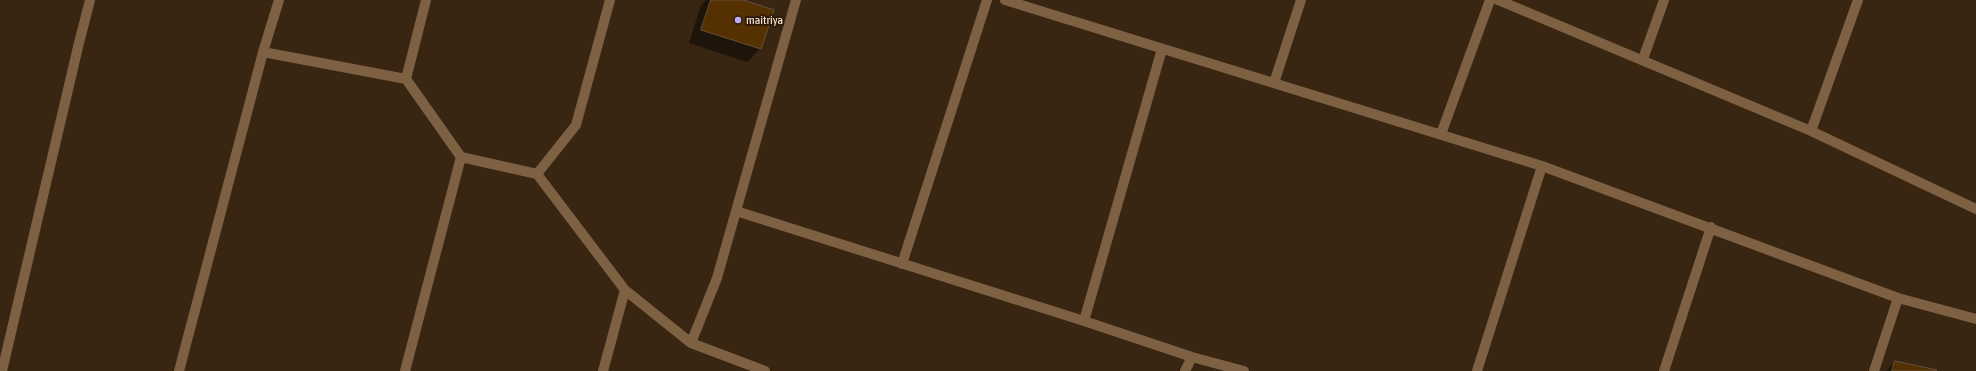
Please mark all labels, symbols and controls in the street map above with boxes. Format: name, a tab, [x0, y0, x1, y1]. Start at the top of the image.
place label: maitriya	[746, 13, 783, 27]
marker: maitriya	[733, 15, 743, 25]

